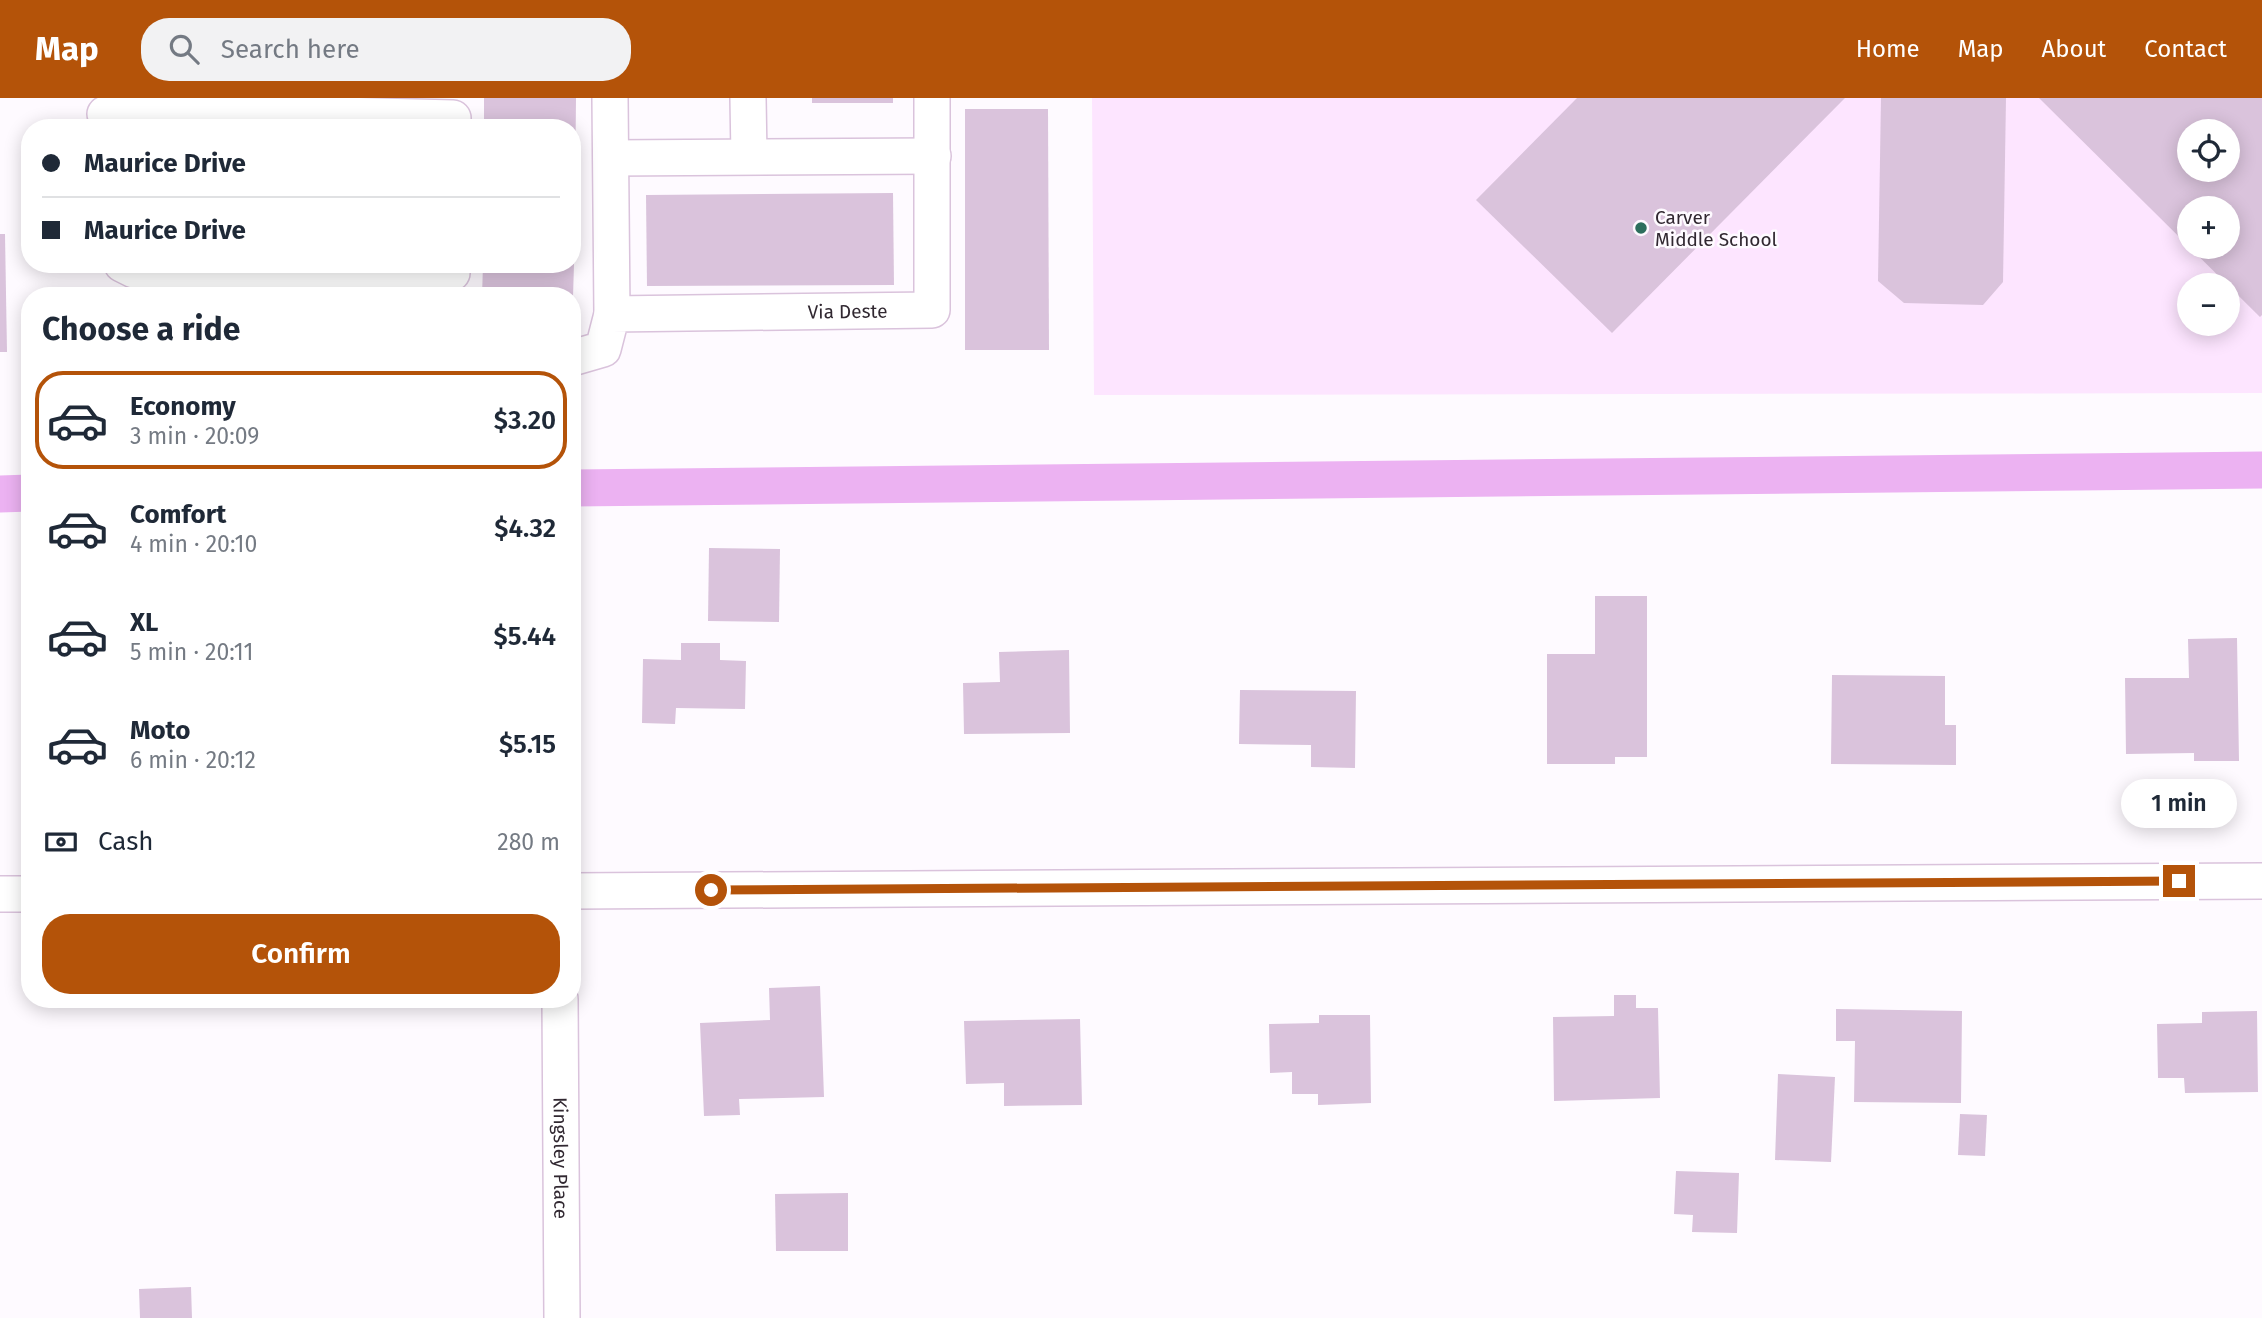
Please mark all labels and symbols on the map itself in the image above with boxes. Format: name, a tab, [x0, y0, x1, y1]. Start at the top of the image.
place label: Carver Middle School	[1655, 206, 1777, 251]
marker: Carver Middle School	[1633, 220, 1649, 236]
street label: Via Deste	[808, 299, 888, 323]
callout: 1 min	[2121, 780, 2237, 828]
route end	[2163, 865, 2195, 897]
route start	[695, 874, 727, 906]
street label: Kingsley Place	[549, 1097, 573, 1219]

